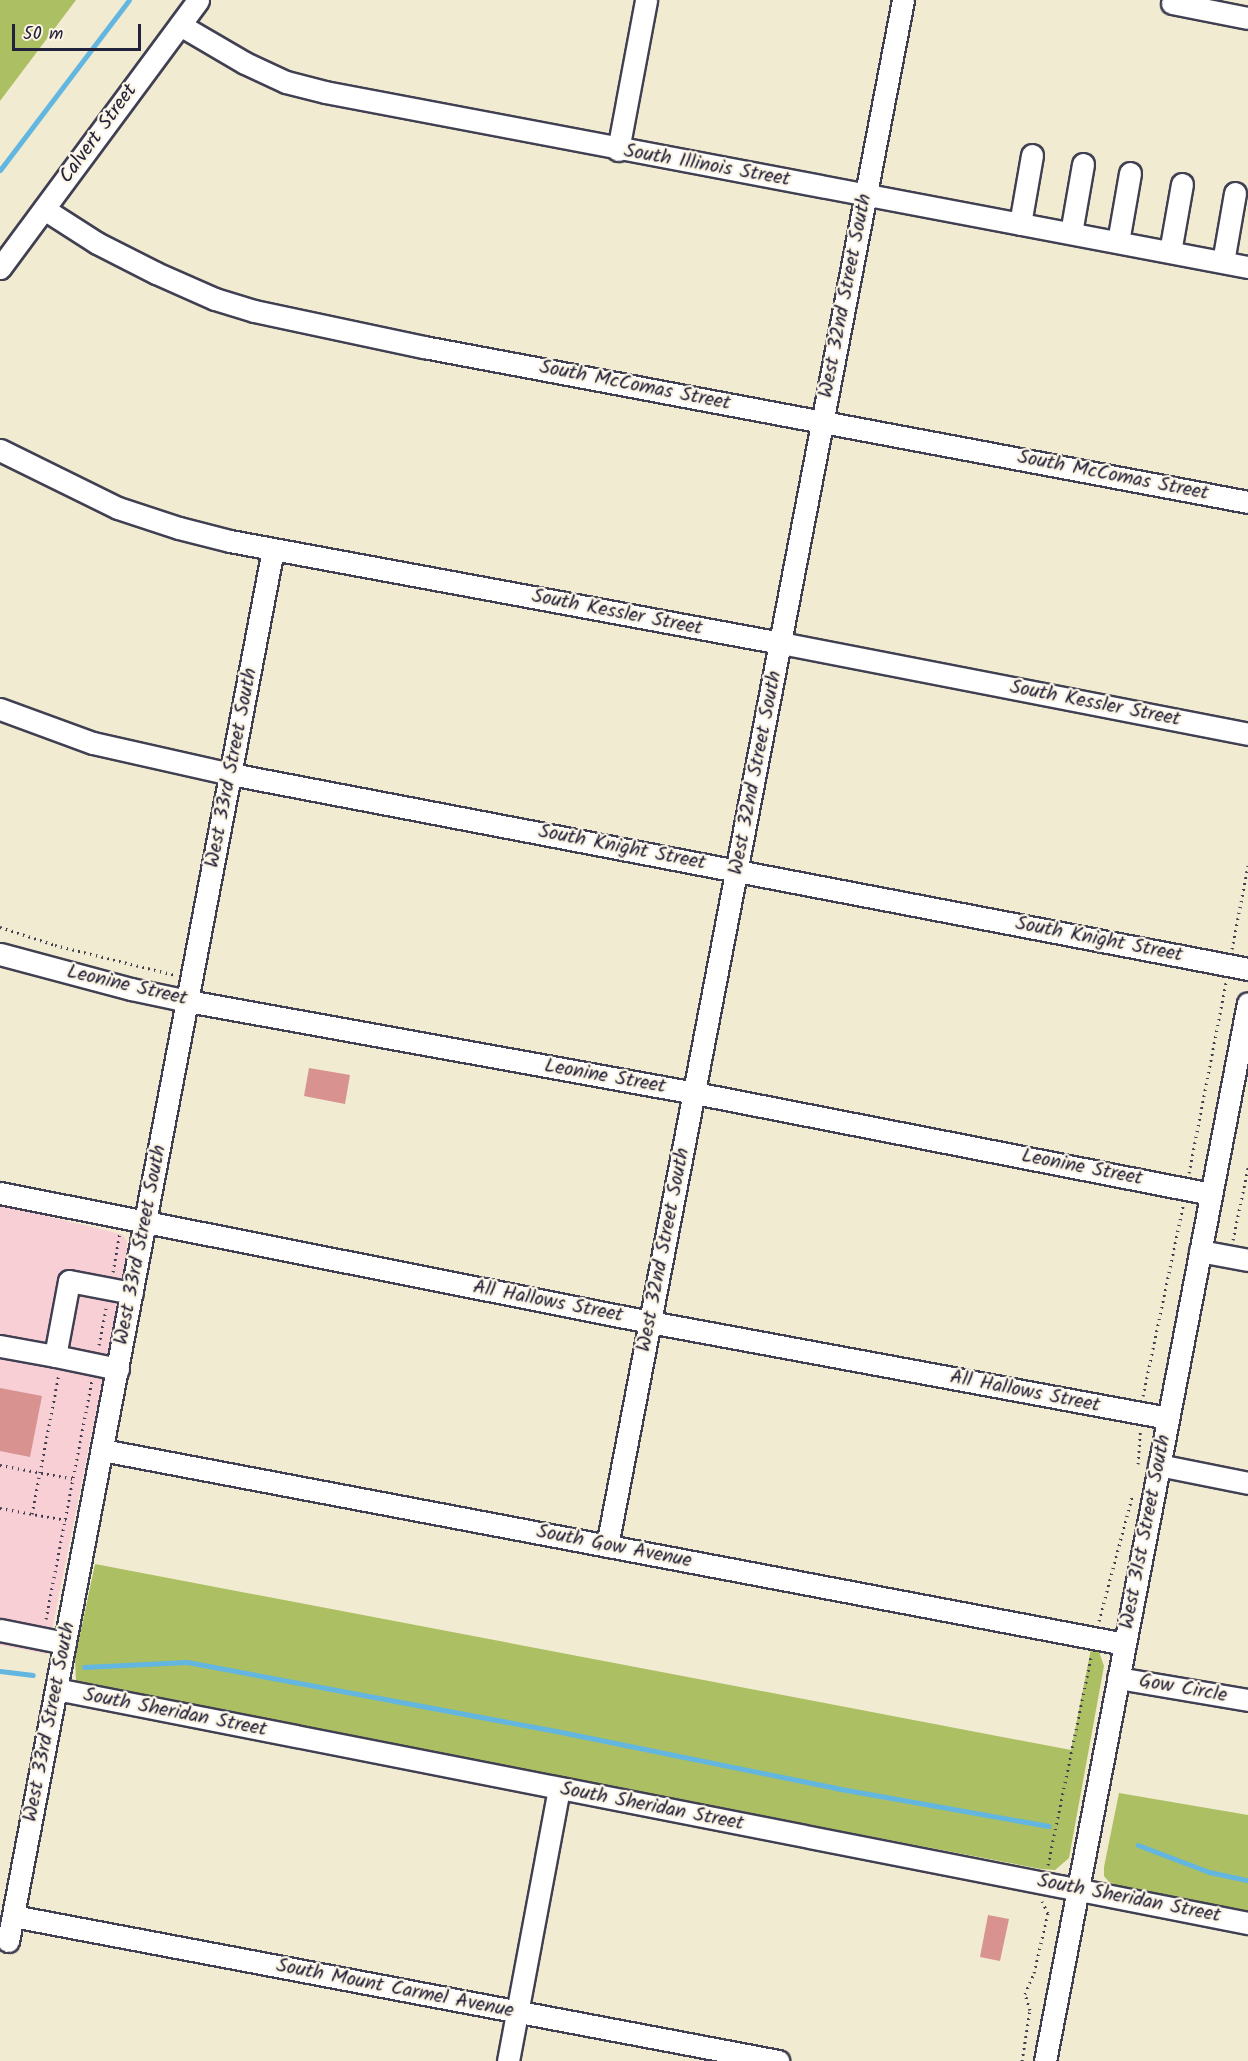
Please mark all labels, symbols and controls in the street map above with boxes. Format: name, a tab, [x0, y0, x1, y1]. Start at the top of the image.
scale bar	[15, 12, 144, 50]
text: 50 m	[23, 20, 63, 49]
street label: Calvert Street	[55, 80, 143, 188]
street label: South Illinois Street	[622, 140, 792, 192]
street label: West 32nd Street South	[814, 192, 878, 400]
street label: South McComas Street	[537, 356, 733, 416]
street label: South McComas Street	[1015, 446, 1211, 506]
street label: South Kessler Street	[530, 585, 704, 641]
street label: West 33rd Street South	[201, 666, 263, 870]
street label: West 32nd Street South	[724, 669, 788, 877]
street label: South Kessler Street	[1008, 676, 1182, 732]
street label: South Knight Street	[536, 820, 708, 876]
street label: South Knight Street	[1013, 912, 1185, 968]
street label: Leonine Street	[64, 960, 190, 1012]
street label: Leonine Street	[542, 1055, 668, 1099]
street label: West 33rd Street South	[110, 1143, 172, 1347]
street label: Leonine Street	[1019, 1145, 1145, 1191]
street label: West 32nd Street South	[632, 1146, 696, 1354]
street label: All Hallows Street	[471, 1276, 625, 1328]
street label: All Hallows Street	[948, 1366, 1102, 1418]
street label: West 31st Street South	[1115, 1433, 1177, 1631]
street label: South Gow Avenue	[534, 1520, 694, 1574]
street label: West 33rd Street South	[19, 1620, 81, 1824]
street label: Gow Circle	[1137, 1669, 1229, 1709]
street label: South Sheridan Street	[81, 1683, 269, 1743]
street label: South Sheridan Street	[558, 1777, 746, 1837]
street label: South Sheridan Street	[1035, 1869, 1223, 1929]
street label: South Mount Carmel Avenue	[274, 1954, 516, 2024]

